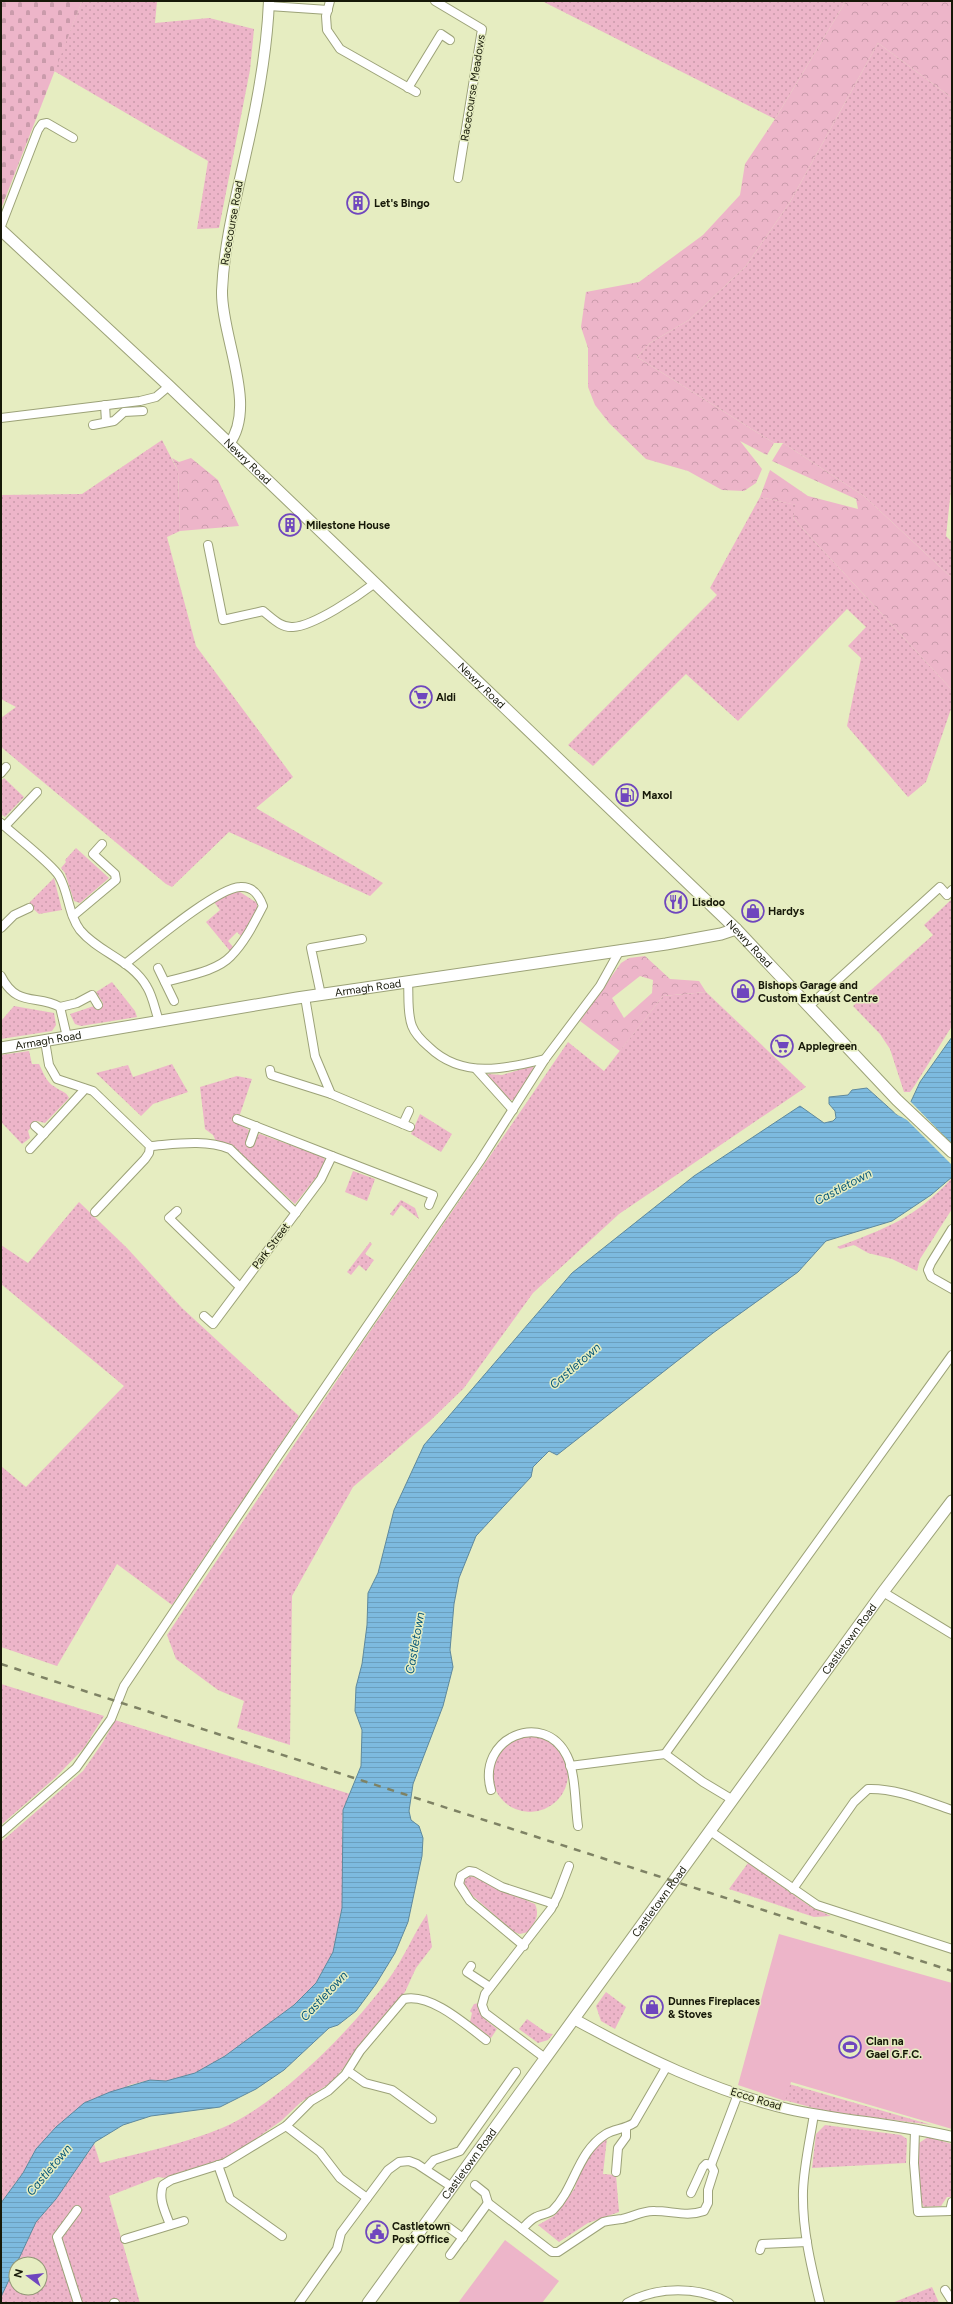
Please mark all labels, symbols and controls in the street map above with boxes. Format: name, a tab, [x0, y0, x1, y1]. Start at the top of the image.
street label: Racecourse Meadows	[458, 34, 488, 142]
street label: Racecourse Road	[218, 180, 246, 266]
building icon: Let's Bingo	[345, 190, 371, 216]
place label: Let's Bingo	[374, 197, 430, 210]
street label: Newry Road	[221, 436, 274, 487]
building icon: Milestone House	[277, 512, 303, 538]
place label: Milestone House	[306, 519, 390, 532]
street label: Newry Road	[455, 660, 508, 711]
supermarket icon: Aldi	[408, 684, 434, 710]
place label: Aldi	[436, 691, 456, 704]
fuel station icon: Maxol	[614, 782, 640, 808]
place label: Maxol	[642, 789, 672, 802]
restaurant icon: Lisdoo	[663, 889, 689, 915]
place label: Lisdoo	[692, 896, 726, 909]
shop icon: Hardys	[740, 898, 766, 924]
place label: Hardys	[768, 905, 804, 918]
street label: Newry Road	[724, 917, 775, 970]
street label: Armagh Road	[334, 976, 402, 999]
shop icon: Bishops Garage and Custom Exhaust Centre	[730, 978, 756, 1004]
place label: Bishops Garage and Custom Exhaust Centre	[758, 979, 878, 1005]
street label: Armagh Road	[14, 1028, 82, 1052]
supermarket icon: Applegreen	[769, 1033, 795, 1059]
place label: Applegreen	[798, 1040, 857, 1053]
water label: Castletown	[812, 1166, 874, 1208]
street label: Park Street	[249, 1220, 293, 1272]
water label: Castletown	[547, 1340, 604, 1392]
street label: Castletown Road	[819, 1601, 879, 1677]
water label: Castletown	[403, 1611, 427, 1675]
street label: Castletown Road	[629, 1863, 689, 1939]
water label: Castletown	[297, 1968, 351, 2024]
shop icon: Dunnes Fireplaces & Stoves	[639, 1994, 665, 2020]
place label: Dunnes Fireplaces & Stoves	[668, 1995, 760, 2021]
sports icon: Clan na Gael G.F.C.	[837, 2034, 863, 2060]
place label: Clan na Gael G.F.C.	[866, 2035, 922, 2061]
street label: Ecco Road	[729, 2085, 783, 2113]
street label: Castletown Road	[439, 2126, 499, 2202]
water label: Castletown	[23, 2141, 75, 2199]
public building icon: Castletown Post Office	[364, 2219, 390, 2245]
place label: Castletown Post Office	[392, 2220, 450, 2246]
north arrow	[8, 2256, 48, 2296]
text: N	[11, 2268, 26, 2279]

